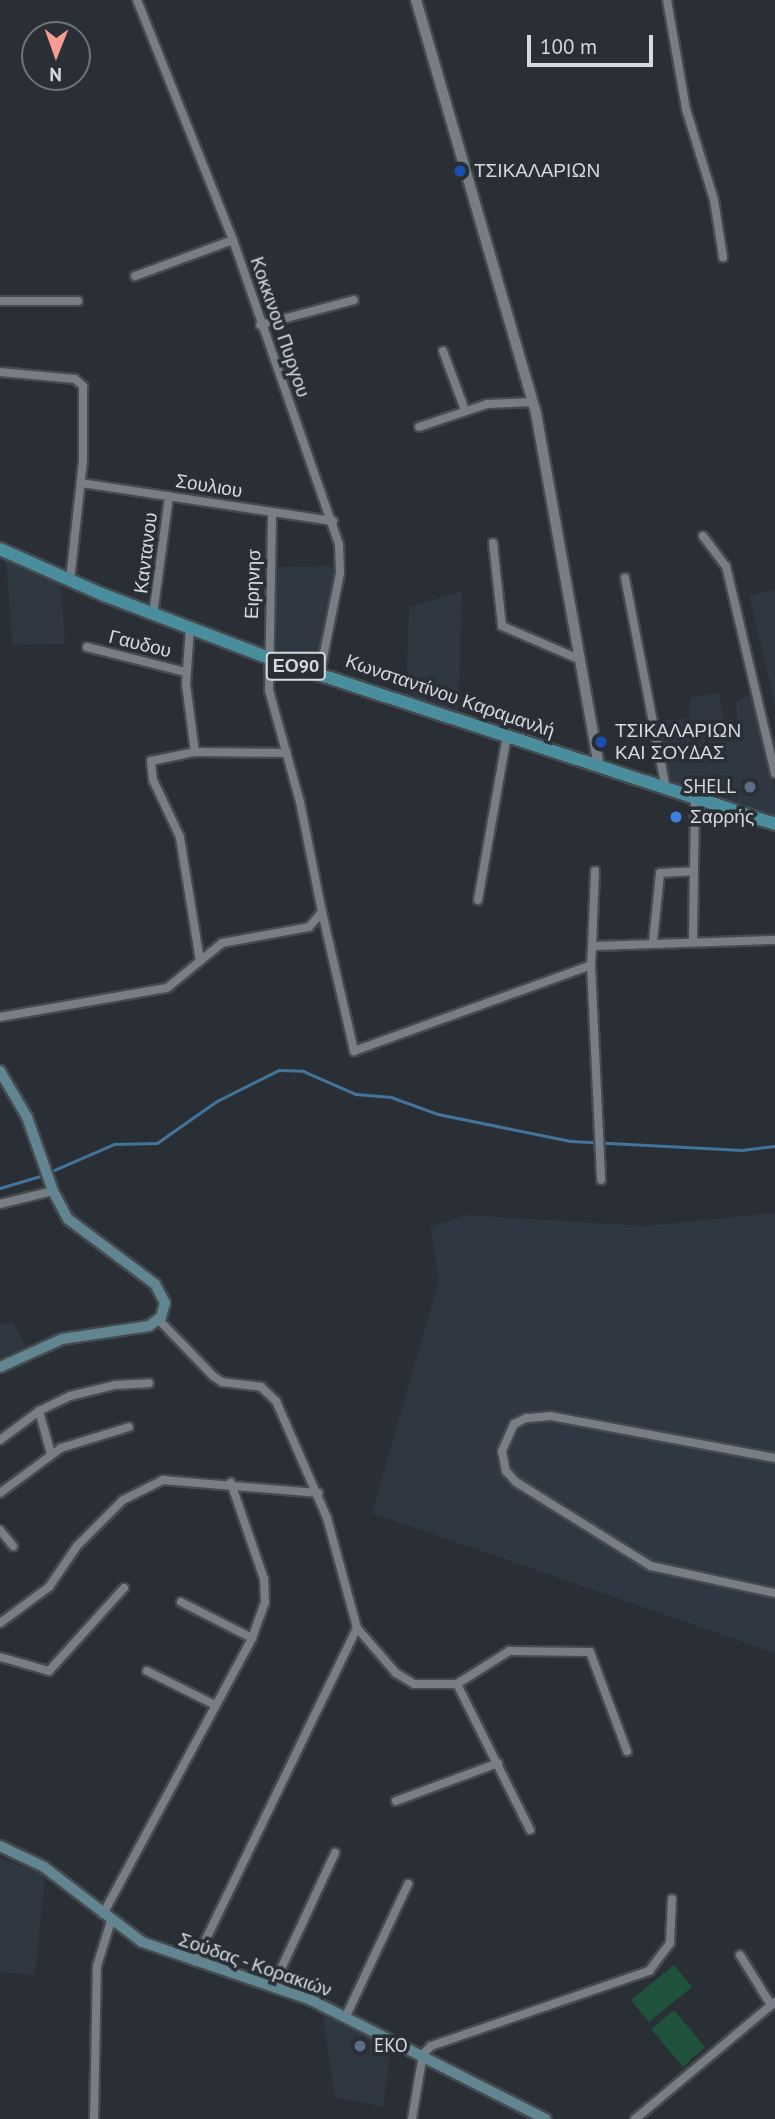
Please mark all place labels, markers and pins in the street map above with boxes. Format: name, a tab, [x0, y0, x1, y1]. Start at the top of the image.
place label: ΤΣΙΚΑΛΑΡΙΩΝ	[474, 160, 600, 182]
marker: ΤΣΙΚΑΛΑΡΙΩΝ	[452, 163, 468, 179]
place label: ΤΣΙΚΑΛΑΡΙΩΝ ΚΑΙ ΣΟΥΔΑΣ	[615, 720, 741, 764]
marker: ΤΣΙΚΑΛΑΡΙΩΝ ΚΑΙ ΣΟΥΔΑΣ	[593, 734, 609, 750]
place label: SHELL	[683, 776, 736, 798]
marker: SHELL	[742, 779, 758, 795]
place label: Σαρρής	[690, 806, 754, 828]
marker: Σαρρής	[668, 809, 684, 825]
place label: EKO	[374, 2035, 408, 2057]
marker: EKO	[352, 2038, 368, 2054]

